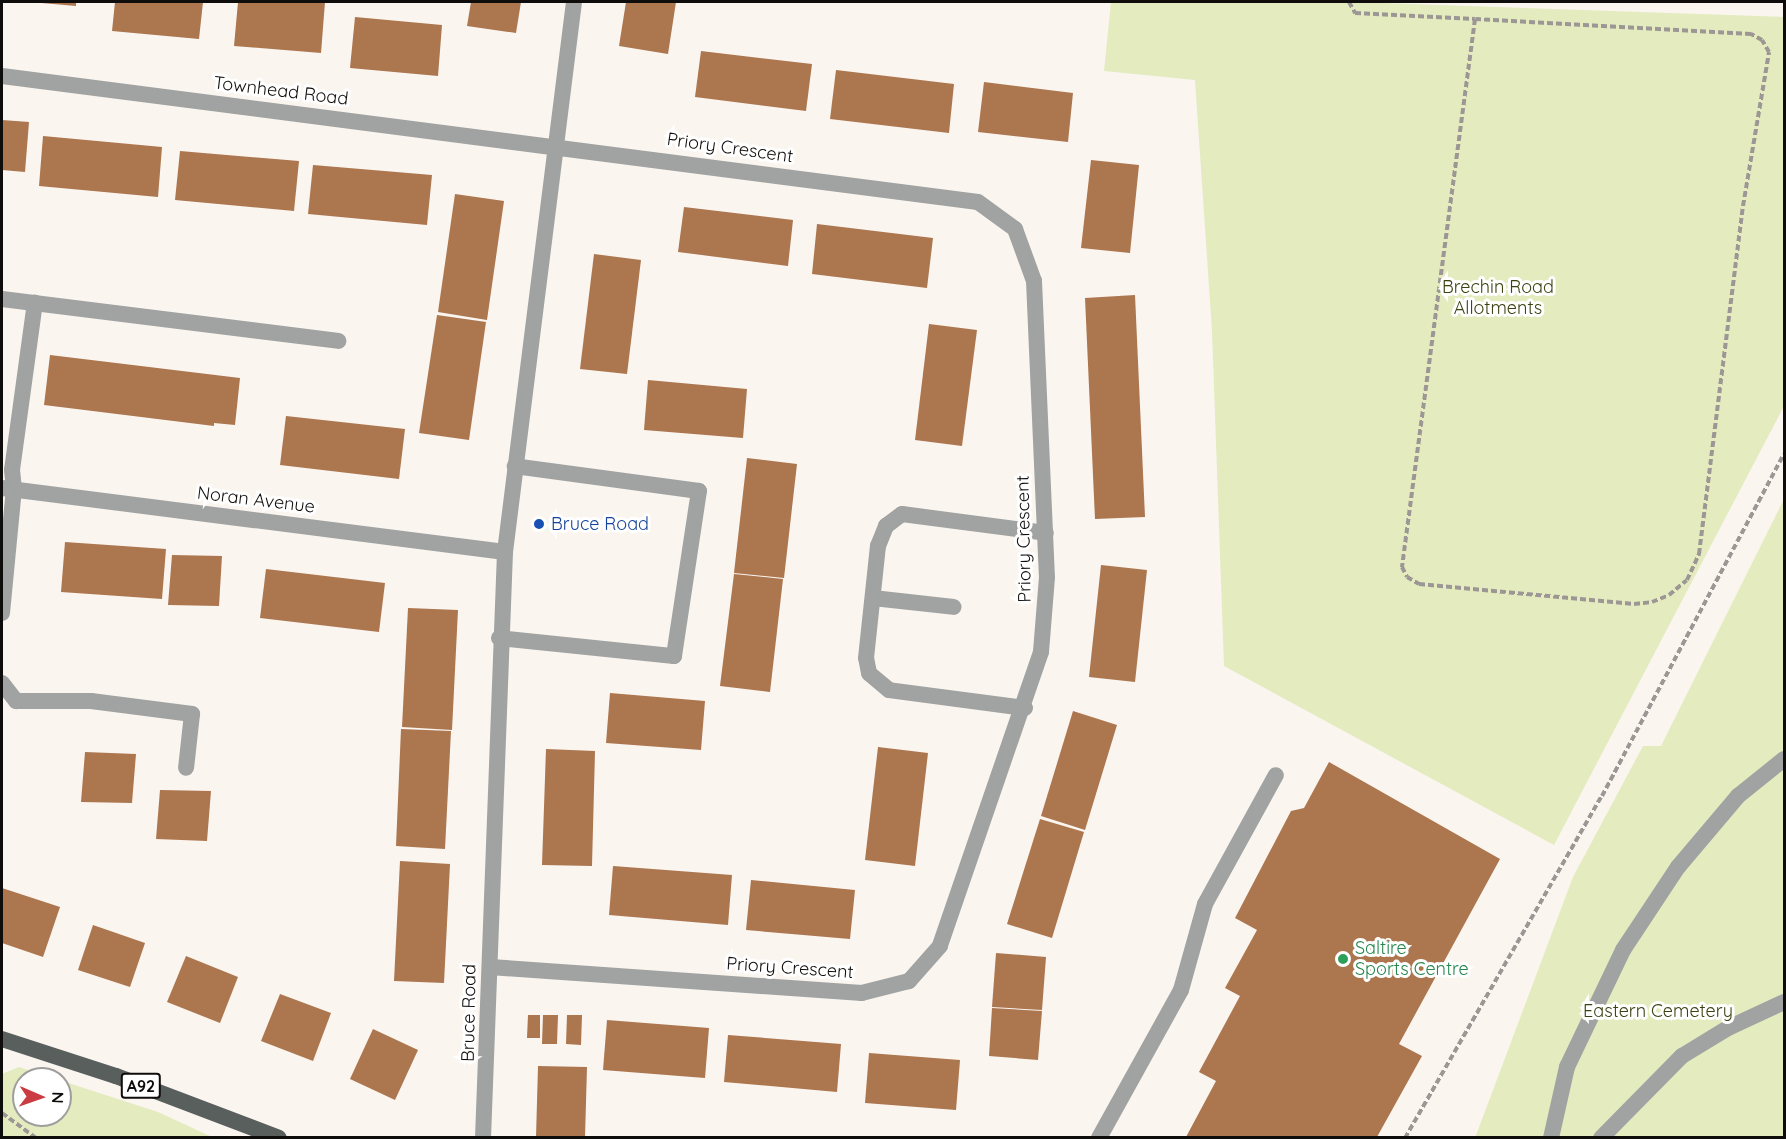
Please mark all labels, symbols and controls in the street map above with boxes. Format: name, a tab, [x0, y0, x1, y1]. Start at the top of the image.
street label: Townhead Road	[212, 72, 350, 110]
street label: Priory Crescent	[665, 128, 795, 168]
park label: Brechin Road Allotments	[1442, 277, 1554, 320]
street label: Priory Crescent	[1012, 475, 1036, 603]
street label: Noran Avenue	[196, 482, 316, 518]
place label: Bruce Road	[551, 513, 649, 535]
marker: Bruce Road	[532, 517, 546, 531]
place label: Saltire Sports Centre	[1355, 938, 1469, 980]
marker: Saltire Sports Centre	[1336, 952, 1350, 966]
street label: Priory Crescent	[726, 953, 854, 983]
street label: Bruce Road	[457, 964, 481, 1062]
park label: Eastern Cemetery	[1583, 1000, 1733, 1022]
north arrow	[12, 1067, 72, 1127]
road number: A92	[120, 1073, 162, 1099]
text: N	[48, 1091, 68, 1104]

